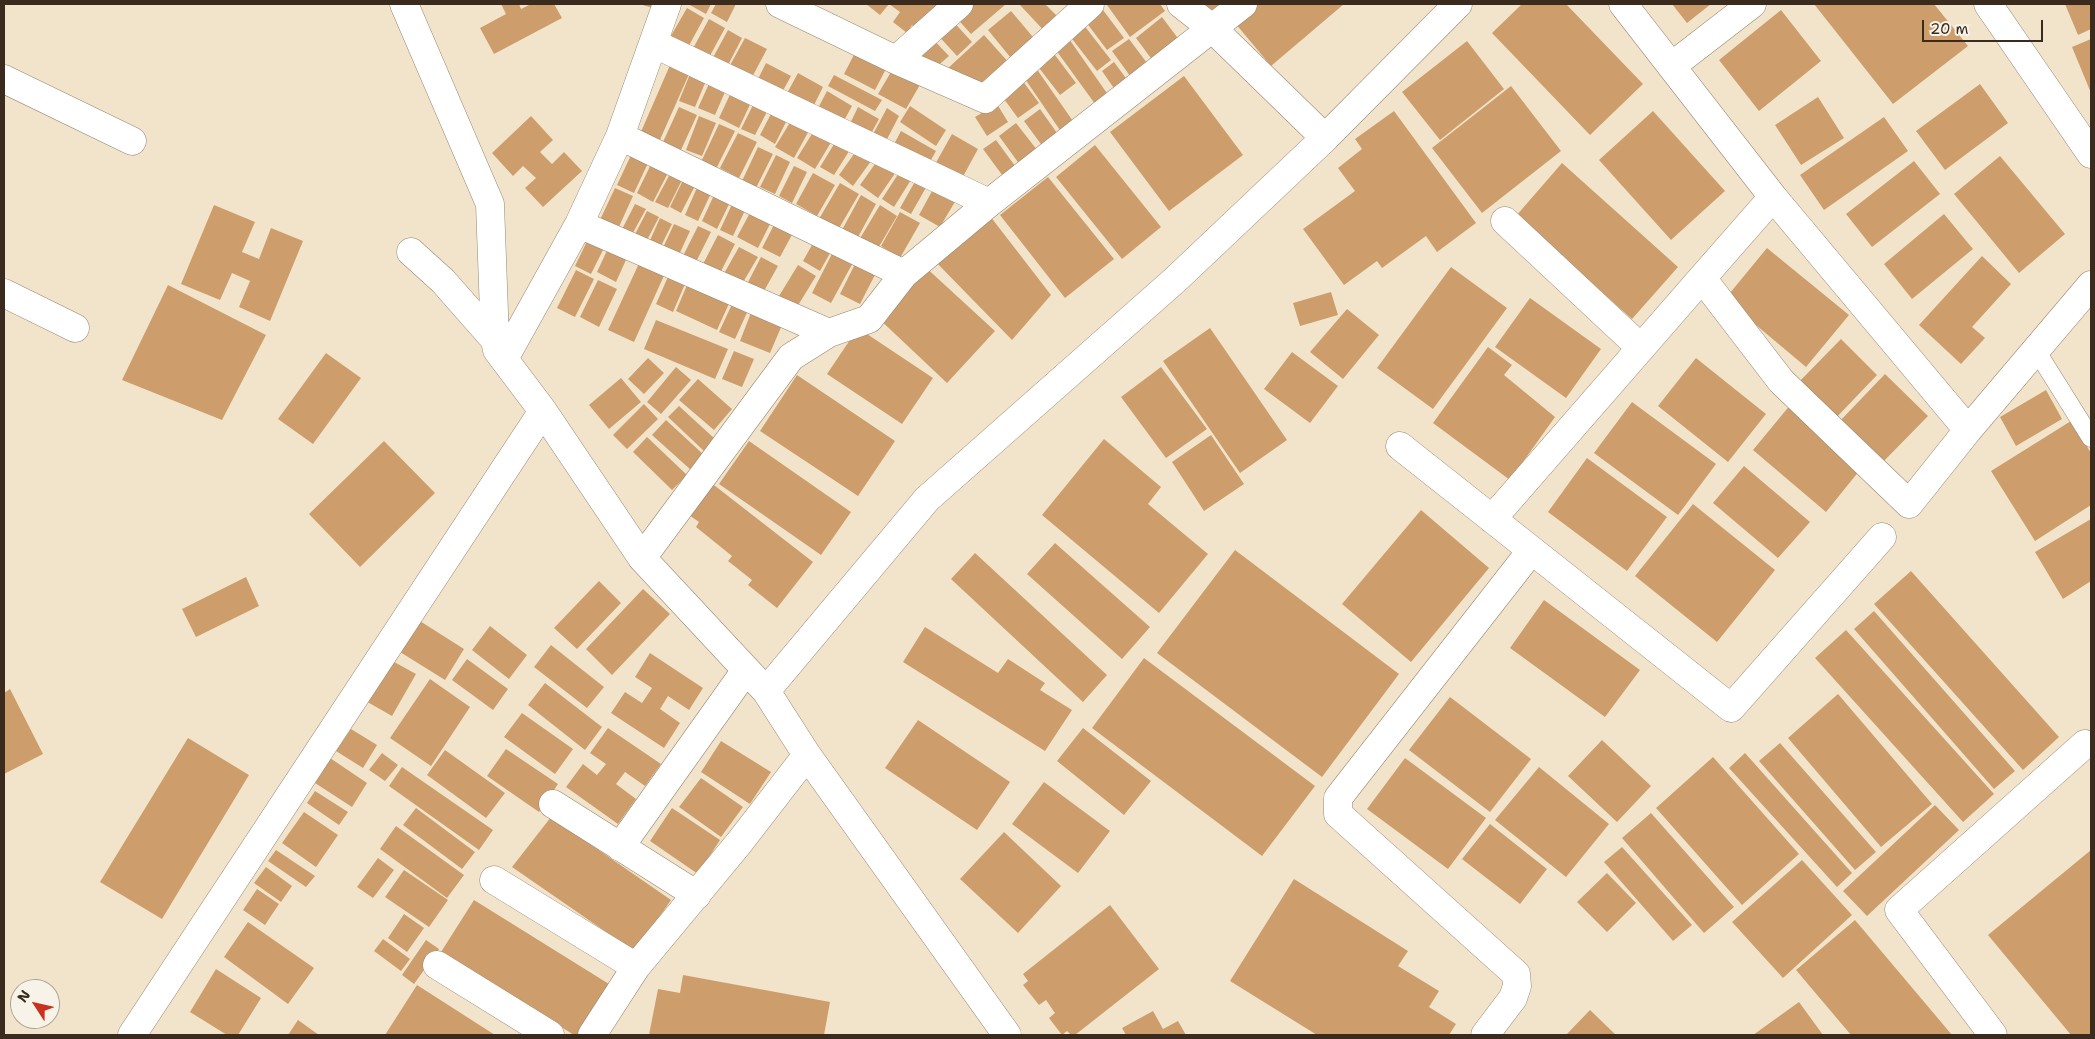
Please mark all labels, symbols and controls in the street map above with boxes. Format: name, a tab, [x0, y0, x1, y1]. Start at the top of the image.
scale bar	[1925, 10, 2046, 42]
text: 20 m	[1930, 19, 1969, 39]
north arrow	[10, 979, 60, 1029]
text: N	[13, 986, 34, 1006]

